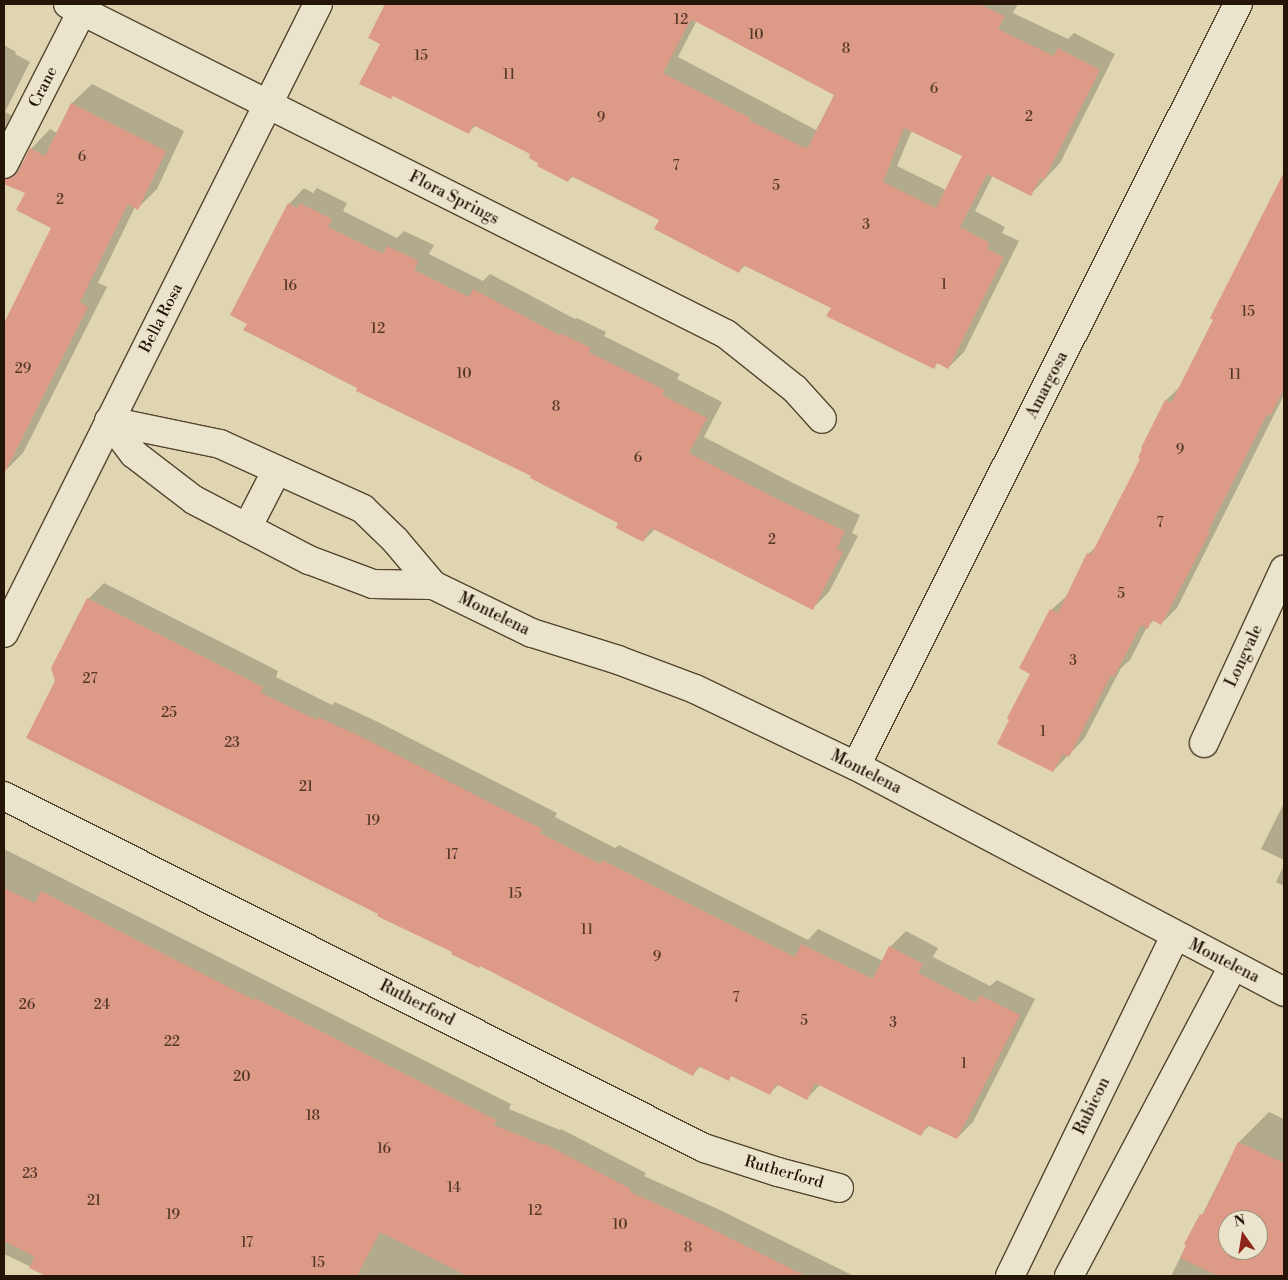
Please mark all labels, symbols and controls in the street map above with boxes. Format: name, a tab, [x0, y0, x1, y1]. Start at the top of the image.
house number: 12	[674, 12, 688, 28]
house number: 10	[749, 27, 763, 43]
house number: 8	[842, 41, 850, 57]
house number: 15	[414, 48, 428, 64]
street label: Crane	[25, 63, 61, 111]
house number: 11	[503, 67, 515, 83]
house number: 6	[930, 81, 938, 97]
house number: 2	[1025, 109, 1033, 125]
house number: 9	[597, 110, 605, 126]
house number: 6	[78, 149, 86, 165]
house number: 7	[672, 158, 680, 174]
street label: Flora Springs	[406, 167, 502, 229]
house number: 5	[772, 178, 780, 194]
house number: 2	[56, 192, 64, 208]
house number: 3	[862, 217, 870, 233]
house number: 1	[941, 277, 947, 293]
house number: 16	[283, 278, 297, 294]
street label: Bella Rosa	[135, 280, 187, 356]
house number: 15	[1241, 304, 1255, 320]
house number: 12	[371, 321, 385, 337]
street label: Amargosa	[1022, 348, 1072, 422]
house number: 29	[15, 361, 31, 377]
house number: 10	[457, 366, 471, 382]
house number: 11	[1229, 367, 1241, 383]
house number: 8	[552, 399, 560, 415]
house number: 9	[1176, 442, 1184, 458]
house number: 6	[634, 450, 642, 466]
house number: 7	[1156, 515, 1164, 531]
house number: 2	[768, 532, 776, 548]
house number: 5	[1117, 586, 1125, 602]
street label: Montelena	[455, 589, 533, 639]
street label: Longvale	[1221, 622, 1267, 690]
house number: 3	[1069, 653, 1077, 669]
house number: 27	[83, 671, 97, 687]
house number: 25	[161, 705, 177, 721]
house number: 1	[1040, 724, 1046, 740]
house number: 23	[224, 735, 240, 751]
street label: Montelena	[827, 746, 905, 798]
house number: 21	[299, 779, 313, 795]
house number: 19	[366, 813, 380, 829]
house number: 17	[446, 847, 458, 863]
house number: 15	[508, 886, 522, 902]
house number: 11	[581, 922, 593, 938]
street label: Montelena	[1185, 935, 1263, 987]
house number: 9	[653, 949, 661, 965]
street label: Rutherford	[376, 976, 458, 1030]
house number: 7	[732, 990, 740, 1006]
house number: 26	[19, 997, 35, 1013]
house number: 24	[94, 997, 110, 1013]
house number: 5	[800, 1013, 808, 1029]
house number: 3	[889, 1015, 897, 1031]
house number: 22	[164, 1034, 180, 1050]
house number: 1	[961, 1056, 967, 1072]
house number: 20	[233, 1069, 251, 1085]
street label: Rubicon	[1070, 1074, 1114, 1138]
house number: 18	[306, 1108, 320, 1124]
house number: 16	[377, 1141, 391, 1157]
street label: Rutherford	[742, 1152, 826, 1192]
house number: 23	[22, 1166, 38, 1182]
house number: 14	[447, 1180, 461, 1196]
house number: 21	[87, 1193, 101, 1209]
house number: 12	[528, 1203, 542, 1219]
house number: 19	[166, 1207, 180, 1223]
north arrow	[1218, 1210, 1268, 1260]
text: N	[1232, 1211, 1247, 1231]
house number: 10	[613, 1217, 627, 1233]
house number: 17	[241, 1235, 253, 1251]
house number: 8	[684, 1240, 692, 1256]
house number: 15	[311, 1255, 325, 1271]

